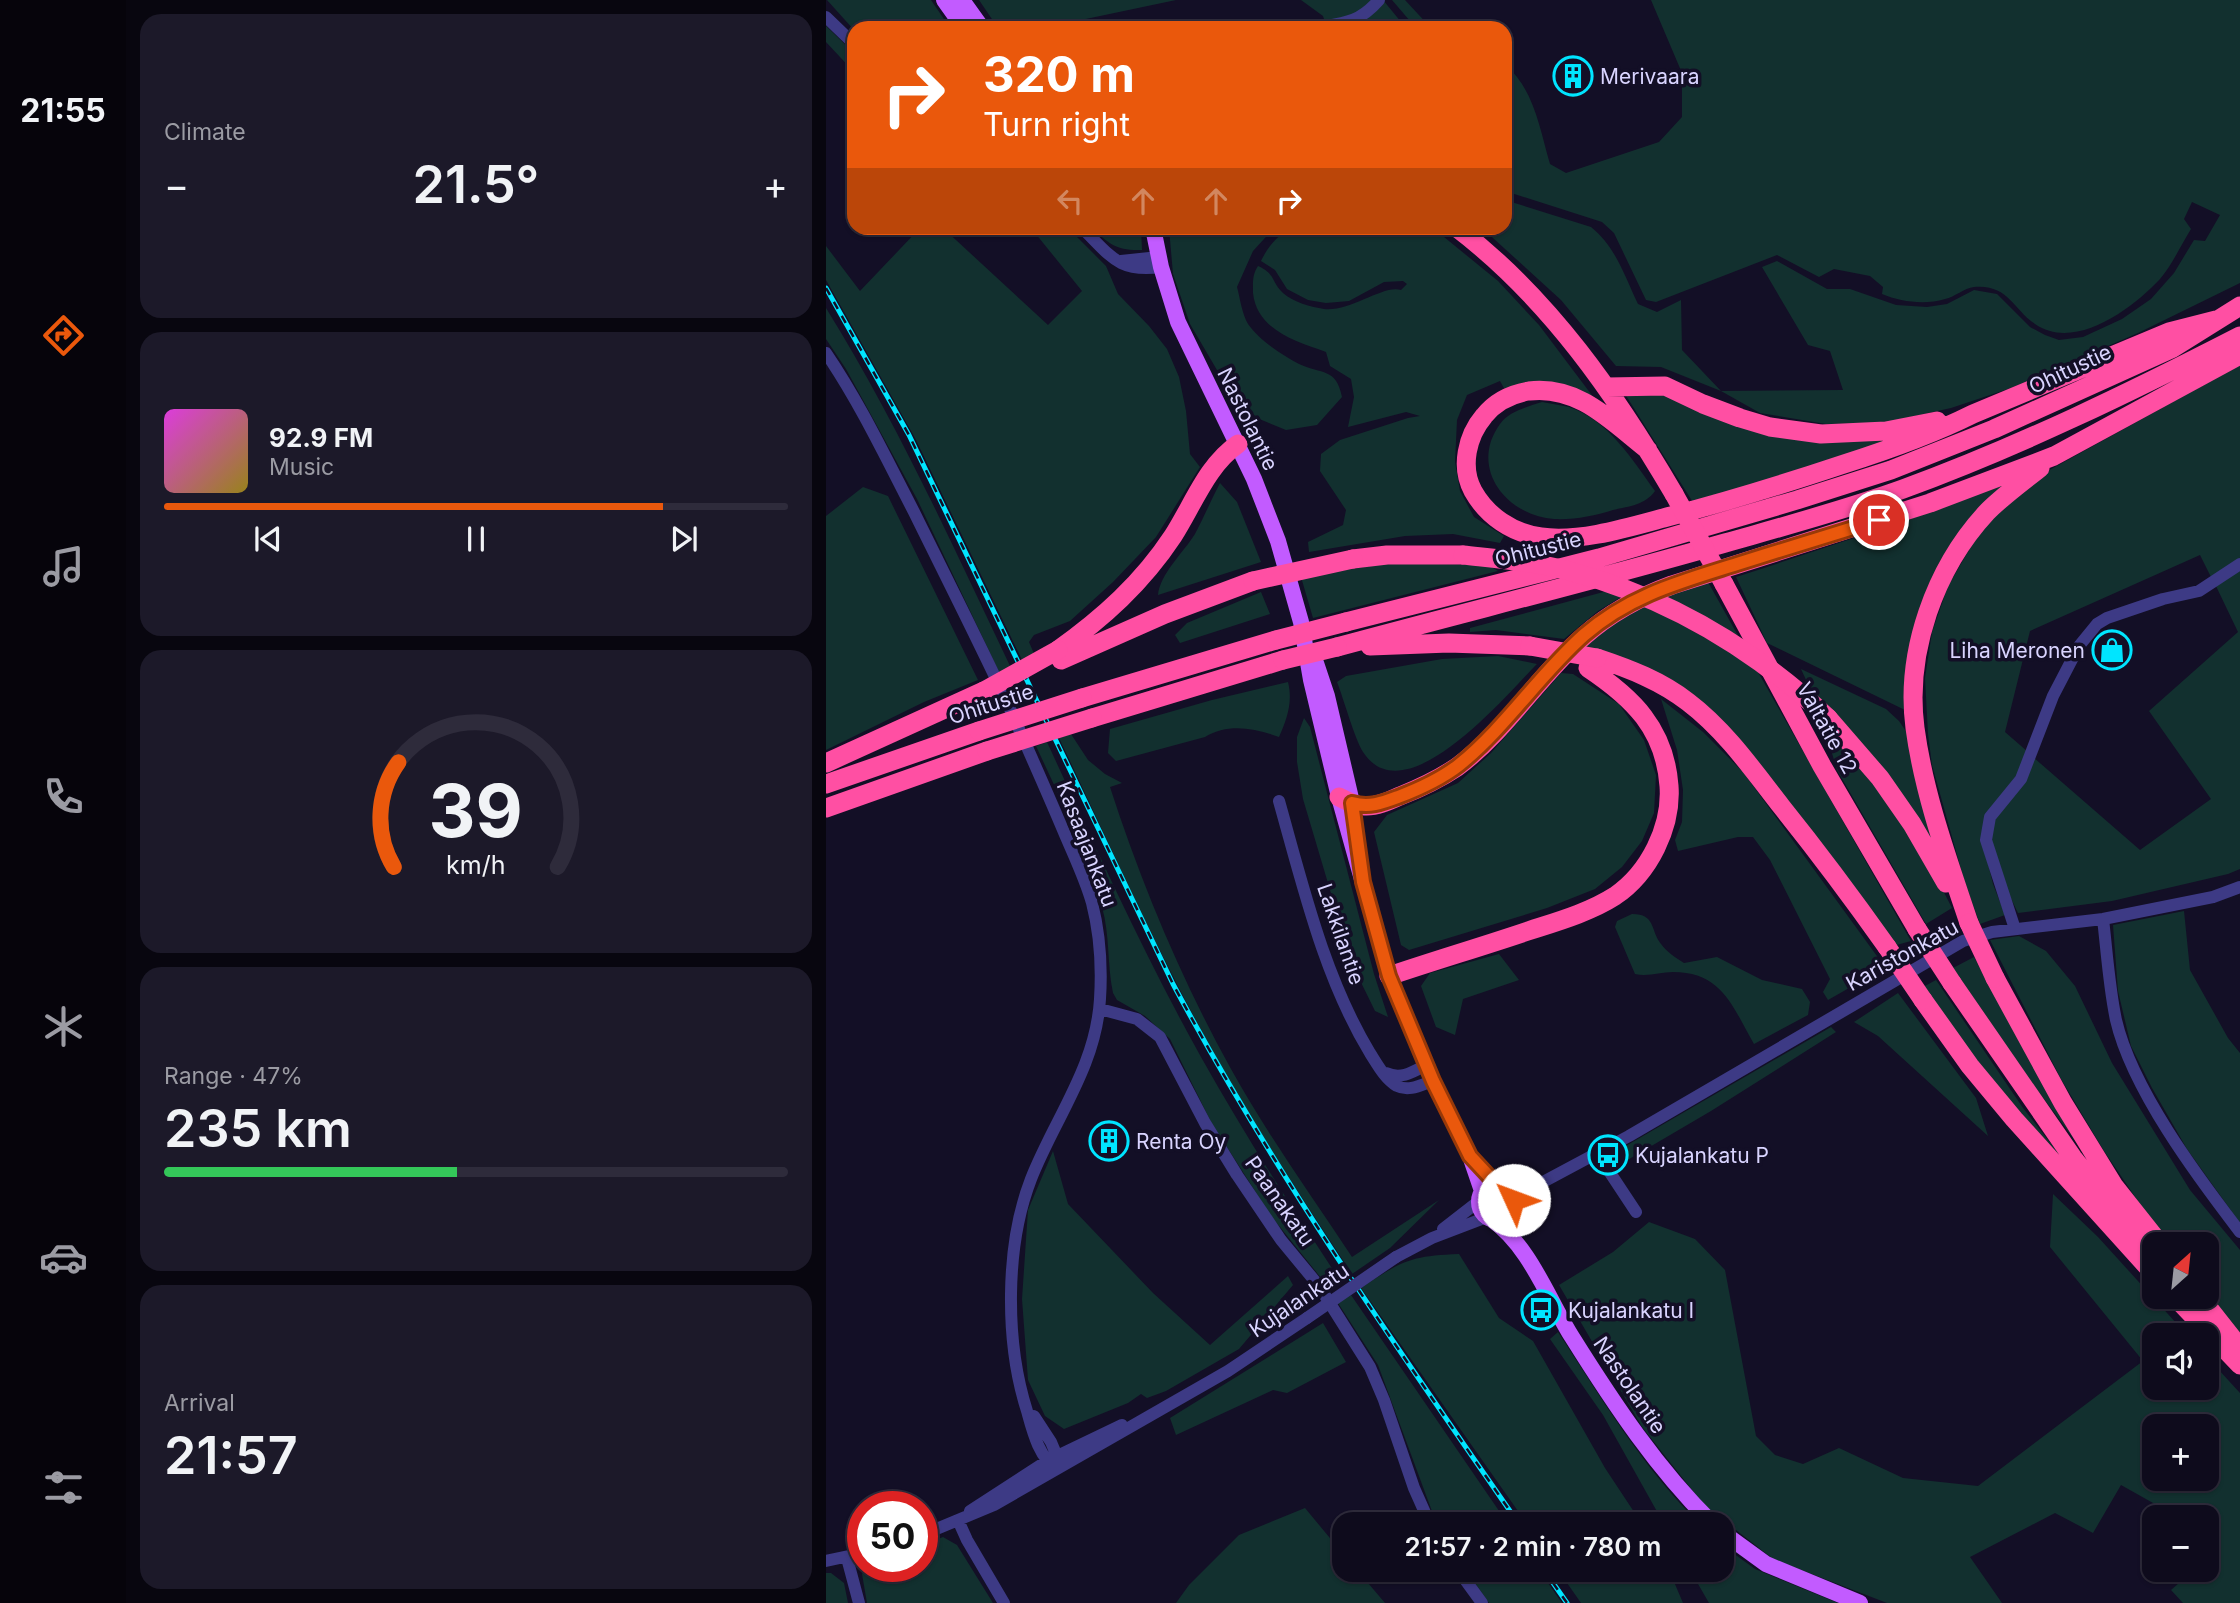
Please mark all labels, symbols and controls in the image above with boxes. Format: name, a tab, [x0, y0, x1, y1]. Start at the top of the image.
text: 320 m	[983, 45, 1135, 104]
icon: right	[868, 49, 959, 140]
building icon: Merivaara	[1552, 55, 1594, 97]
place label: Merivaara	[1600, 64, 1700, 89]
text: 21:55	[20, 91, 106, 130]
text: Turn right	[983, 105, 1130, 144]
text: Climate	[164, 118, 246, 146]
text: 21.5°	[413, 153, 539, 216]
text: −	[164, 162, 189, 208]
text: +	[763, 162, 788, 208]
icon: left	[1051, 182, 1089, 220]
icon: ahead	[1124, 182, 1162, 220]
icon: ahead	[1197, 182, 1235, 220]
icon: right	[1270, 182, 1308, 220]
icon: directions	[39, 311, 88, 360]
street label: Ohitustie	[2025, 339, 2115, 399]
street label: Nastolantie	[1212, 363, 1284, 475]
text: 92.9 FM	[269, 422, 373, 453]
text: Music	[269, 453, 334, 481]
pin	[1849, 490, 1909, 550]
icon: arrive	[1860, 501, 1898, 539]
icon: previous	[249, 520, 287, 558]
icon: pause	[457, 520, 495, 558]
icon: next	[665, 520, 703, 558]
street label: Ohitustie	[1492, 526, 1584, 572]
icon: music	[39, 542, 88, 591]
shop icon: Liha Meronen	[2091, 629, 2133, 671]
place label: Liha Meronen	[1950, 638, 2085, 663]
street label: Ohitustie	[945, 678, 1037, 730]
street label: Valtatie 12	[1792, 678, 1862, 778]
text: 39	[429, 767, 523, 856]
icon: phone	[39, 772, 88, 821]
street label: Kasaajankatu	[1052, 778, 1122, 910]
text: km/h	[446, 850, 506, 880]
street label: Lakkilantie	[1312, 880, 1370, 988]
street label: Karistonkatu	[1841, 914, 1963, 996]
icon: climate	[39, 1002, 88, 1051]
text: Range · 47%	[164, 1062, 303, 1090]
text: 235 km	[164, 1097, 352, 1160]
building icon: Renta Oy	[1088, 1120, 1130, 1162]
place label: Renta Oy	[1136, 1129, 1227, 1154]
bus stop icon: Kujalankatu P	[1587, 1134, 1629, 1176]
place label: Kujalankatu P	[1635, 1143, 1769, 1168]
street label: Paanakatu	[1240, 1151, 1320, 1251]
position arrow	[1477, 1163, 1551, 1237]
north arrow	[2142, 1232, 2219, 1309]
map controls	[2142, 1232, 2219, 1582]
icon: car	[39, 1233, 88, 1282]
street label: Kujalankatu	[1245, 1258, 1353, 1342]
bus stop icon: Kujalankatu I	[1520, 1289, 1562, 1331]
place label: Kujalankatu I	[1568, 1298, 1694, 1323]
button: sound	[2142, 1323, 2219, 1400]
street label: Nastolantie	[1588, 1332, 1672, 1438]
text: Arrival	[164, 1389, 235, 1417]
button: +	[2142, 1414, 2219, 1491]
text: 21:57	[164, 1424, 298, 1487]
icon: filters	[39, 1463, 88, 1512]
speed limit sign: 50	[847, 1491, 938, 1582]
button: −	[2142, 1505, 2219, 1582]
text: 21:57 · 2 min · 780 m	[1405, 1531, 1661, 1562]

